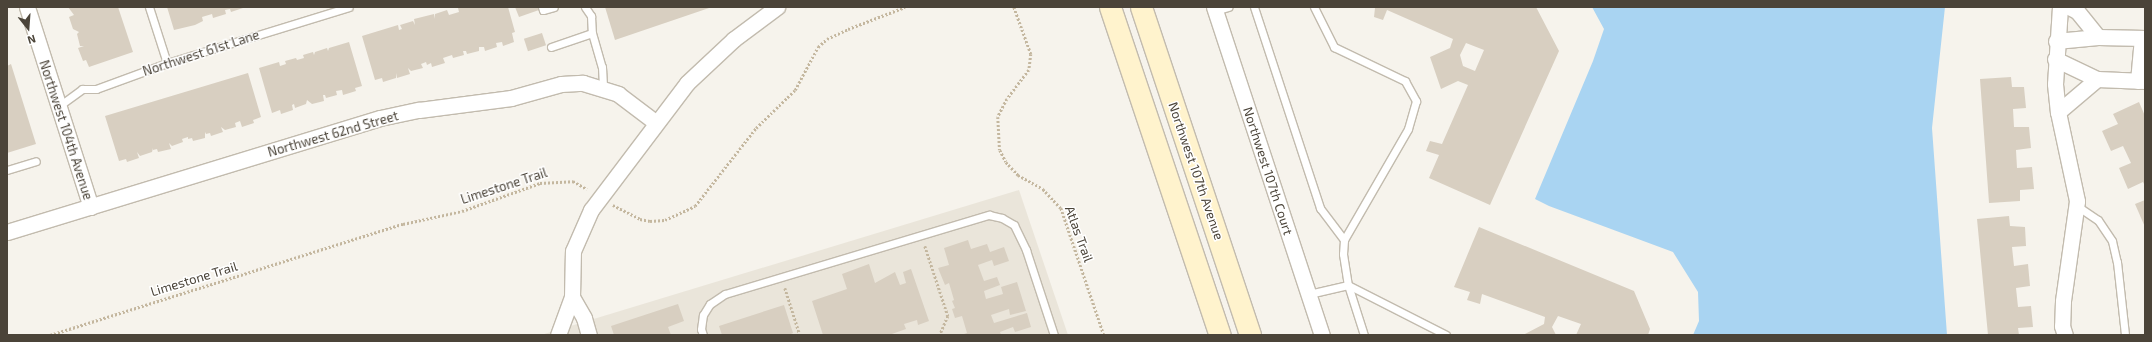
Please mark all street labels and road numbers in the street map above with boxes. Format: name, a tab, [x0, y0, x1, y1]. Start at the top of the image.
street label: Northwest 61st Lane	[141, 27, 261, 79]
street label: Northwest 104th Avenue	[36, 58, 96, 202]
street label: Northwest 107th Avenue	[1165, 100, 1227, 242]
street label: Northwest 107th Court	[1240, 105, 1296, 237]
street label: Northwest 62nd Street	[266, 108, 400, 160]
street label: Limestone Trail	[459, 165, 549, 207]
street label: Atlas Trail	[1062, 204, 1096, 264]
street label: Limestone Trail	[148, 258, 240, 300]

